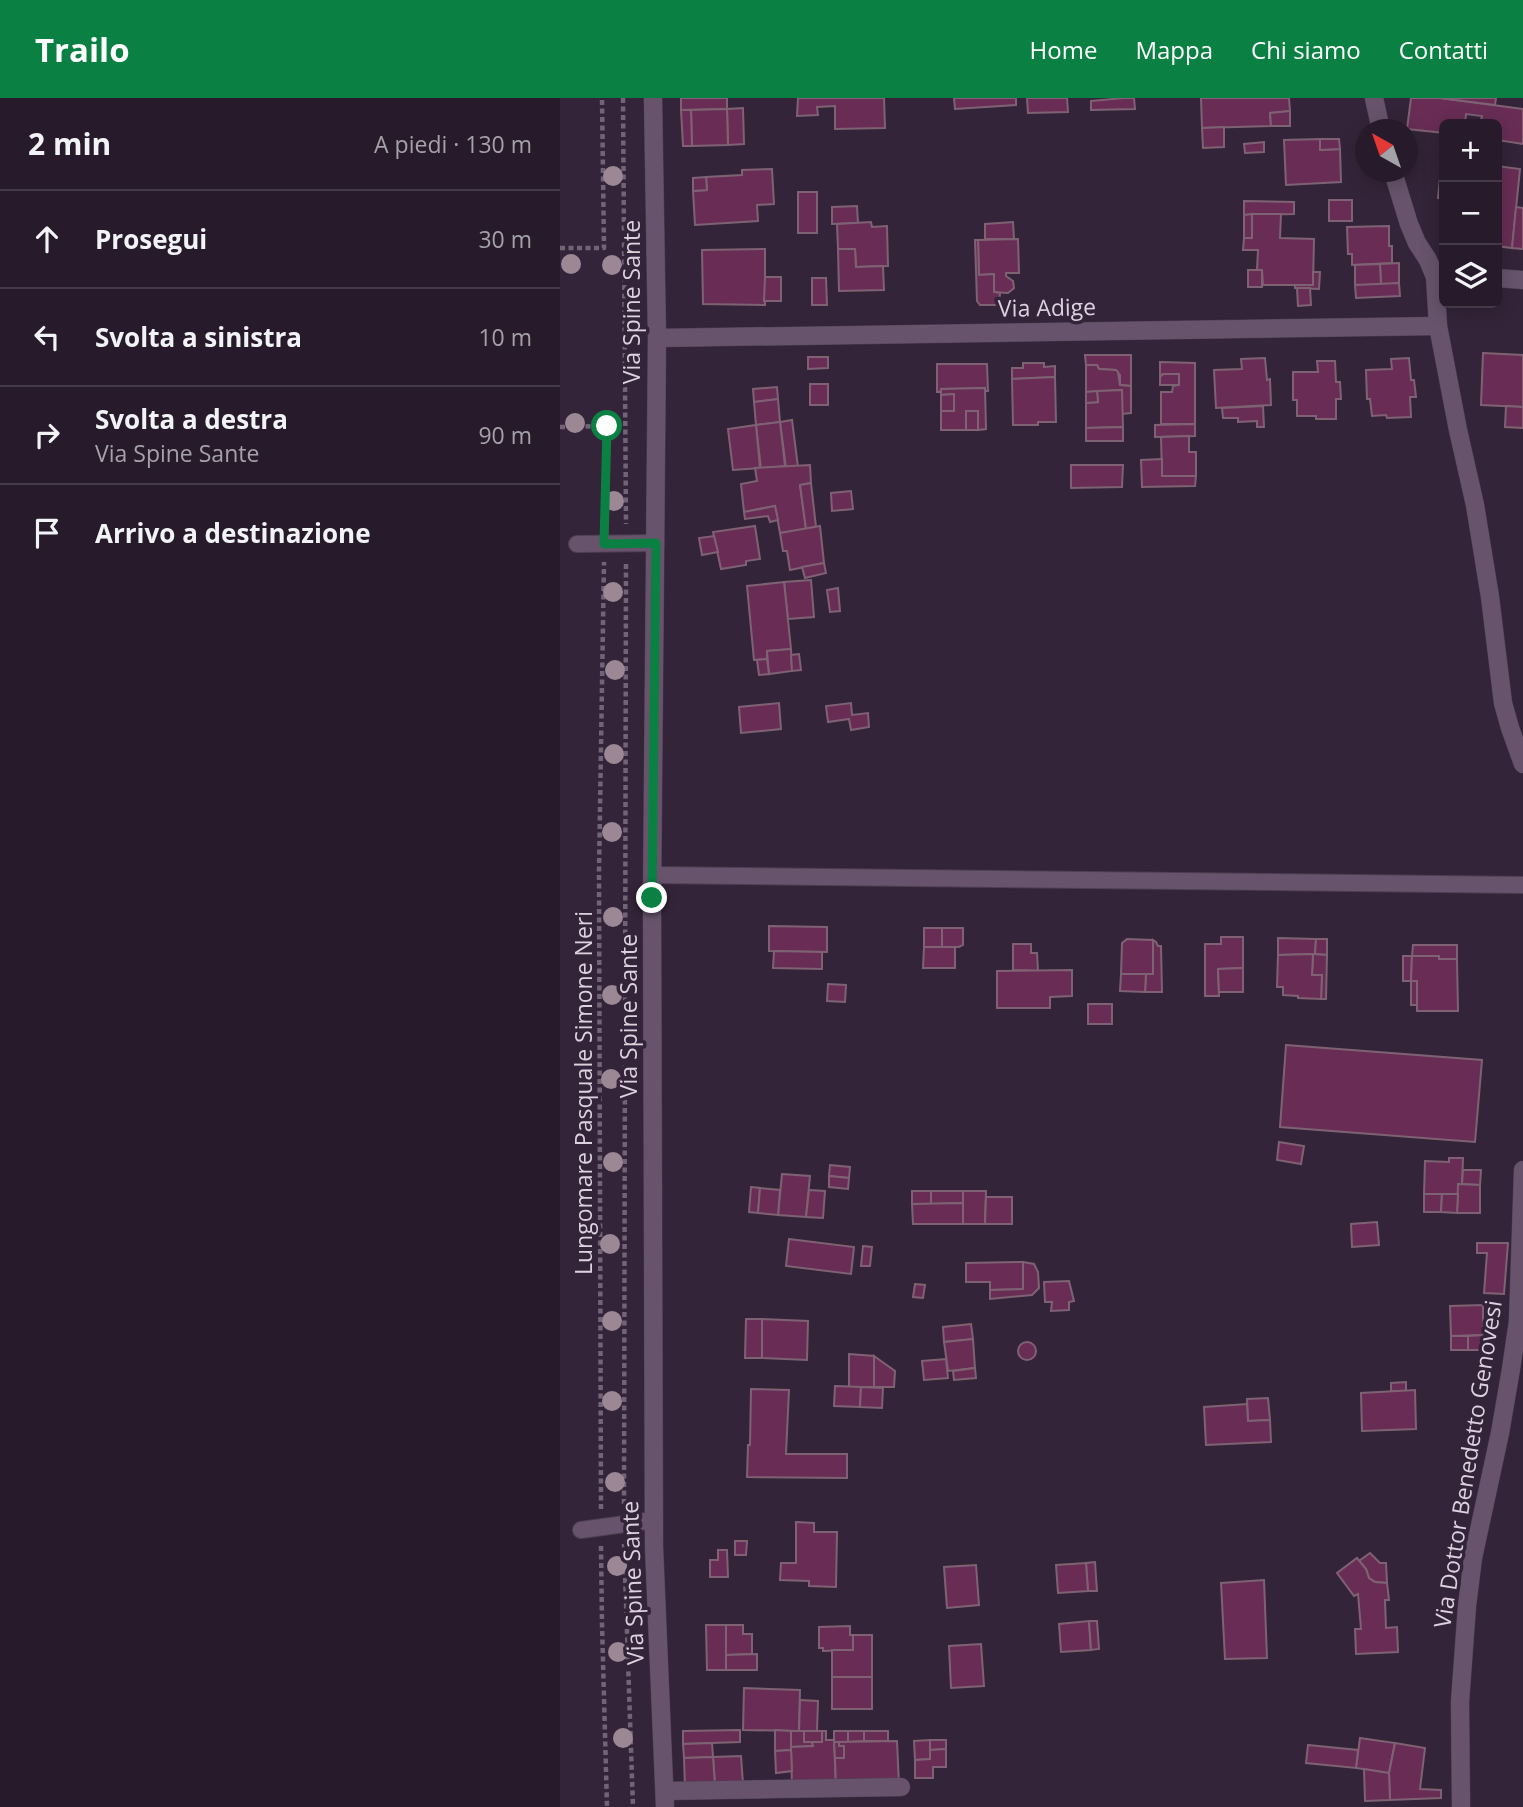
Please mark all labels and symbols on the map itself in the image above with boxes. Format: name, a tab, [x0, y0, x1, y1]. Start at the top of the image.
north arrow	[1355, 119, 1418, 182]
street label: Via Spine Sante	[615, 220, 647, 384]
street label: Via Adige	[998, 290, 1096, 324]
route start	[591, 410, 622, 441]
route end	[636, 882, 667, 913]
street label: Lungomare Pasquale Simone Neri	[567, 911, 599, 1275]
street label: Via Spine Sante	[612, 934, 644, 1098]
street label: Via Dottor Benedetto Genovesi	[1425, 1298, 1509, 1630]
street label: Via Spine Sante	[613, 1500, 651, 1666]

